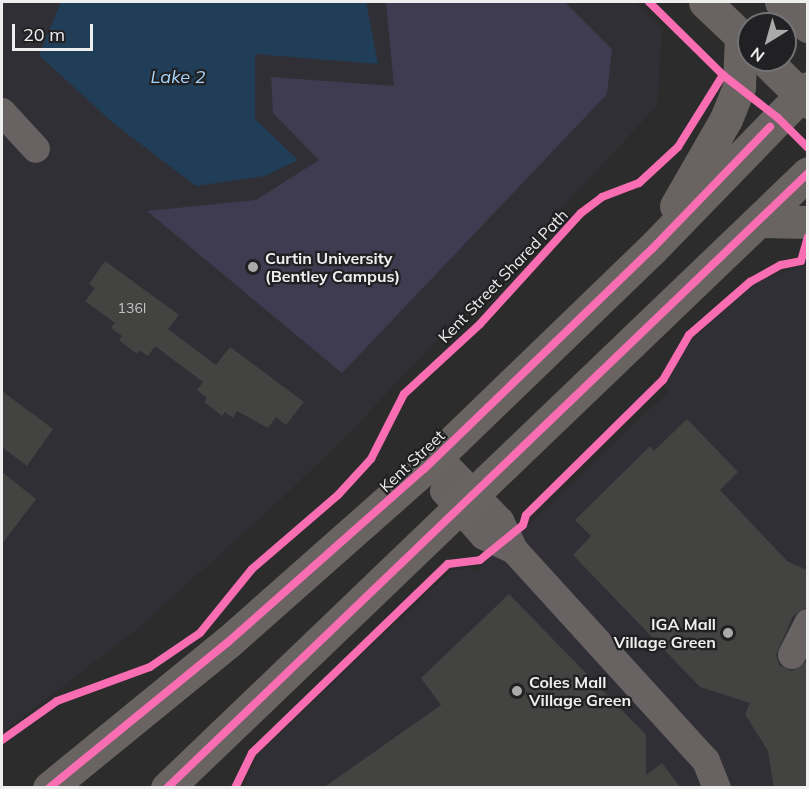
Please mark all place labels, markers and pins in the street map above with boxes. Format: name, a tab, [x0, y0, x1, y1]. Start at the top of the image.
place label: Curtin University (Bentley Campus)	[265, 248, 400, 286]
marker: Curtin University (Bentley Campus)	[246, 260, 260, 274]
place label: IGA Mall Village Green	[614, 614, 716, 652]
marker: IGA Mall Village Green	[721, 626, 735, 640]
place label: Coles Mall Village Green	[529, 672, 631, 710]
marker: Coles Mall Village Green	[510, 684, 524, 698]

